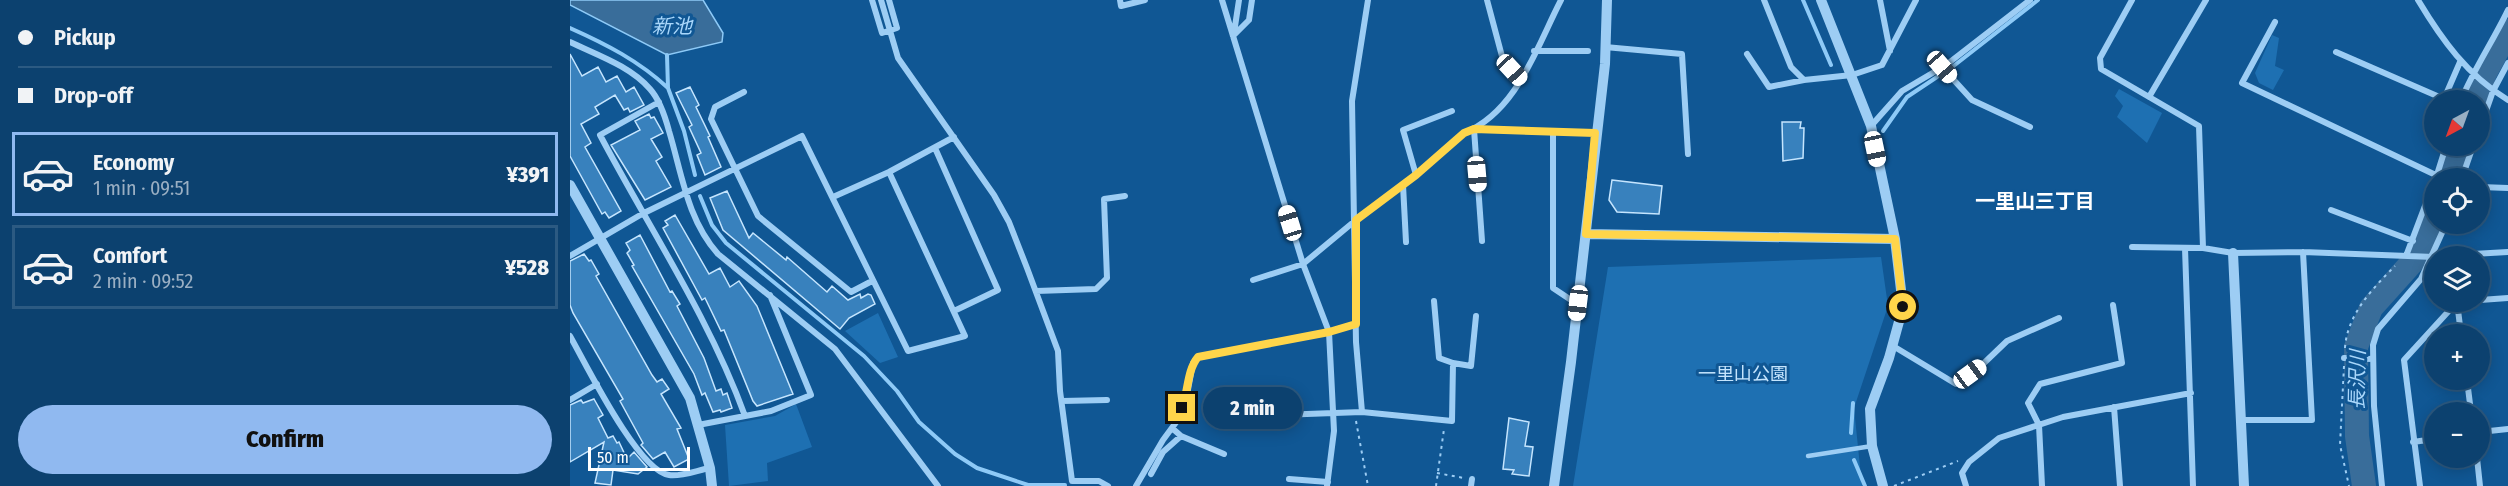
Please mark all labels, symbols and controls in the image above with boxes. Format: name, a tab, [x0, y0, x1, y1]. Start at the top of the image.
water label: 新池	[652, 14, 694, 38]
text: Pickup	[54, 24, 116, 51]
car	[1923, 48, 1961, 86]
car	[1493, 51, 1531, 89]
text: Drop-off	[54, 82, 133, 109]
north arrow	[2424, 90, 2490, 156]
map controls	[2424, 90, 2490, 468]
car	[1862, 130, 1888, 168]
icon: car	[21, 147, 75, 201]
text: Economy	[93, 149, 174, 176]
car	[1466, 155, 1488, 193]
text: ¥391	[506, 161, 549, 188]
button: locate	[2424, 168, 2490, 234]
text: 1 min · 09:51	[93, 176, 190, 200]
district label: 一里山三丁目	[1975, 189, 2095, 213]
car	[1276, 203, 1304, 243]
icon: car	[21, 240, 75, 294]
text: Comfort	[93, 242, 167, 269]
button: layers	[2424, 246, 2490, 312]
text: ¥528	[505, 254, 549, 281]
text: 2 min · 09:52	[93, 269, 193, 293]
car	[1567, 284, 1589, 322]
route start	[1889, 293, 1916, 320]
button: +	[2424, 324, 2490, 390]
water label: 長沢川	[2344, 348, 2370, 410]
car	[1950, 356, 1990, 392]
park label: 一里山公園	[1698, 363, 1788, 385]
callout: 2 min	[1203, 387, 1302, 429]
route end	[1168, 394, 1195, 421]
text: 2 min	[1230, 396, 1275, 420]
button: −	[2424, 402, 2490, 468]
button: Confirm	[18, 405, 552, 474]
scale bar	[588, 444, 690, 472]
text: 50 m	[597, 448, 629, 467]

